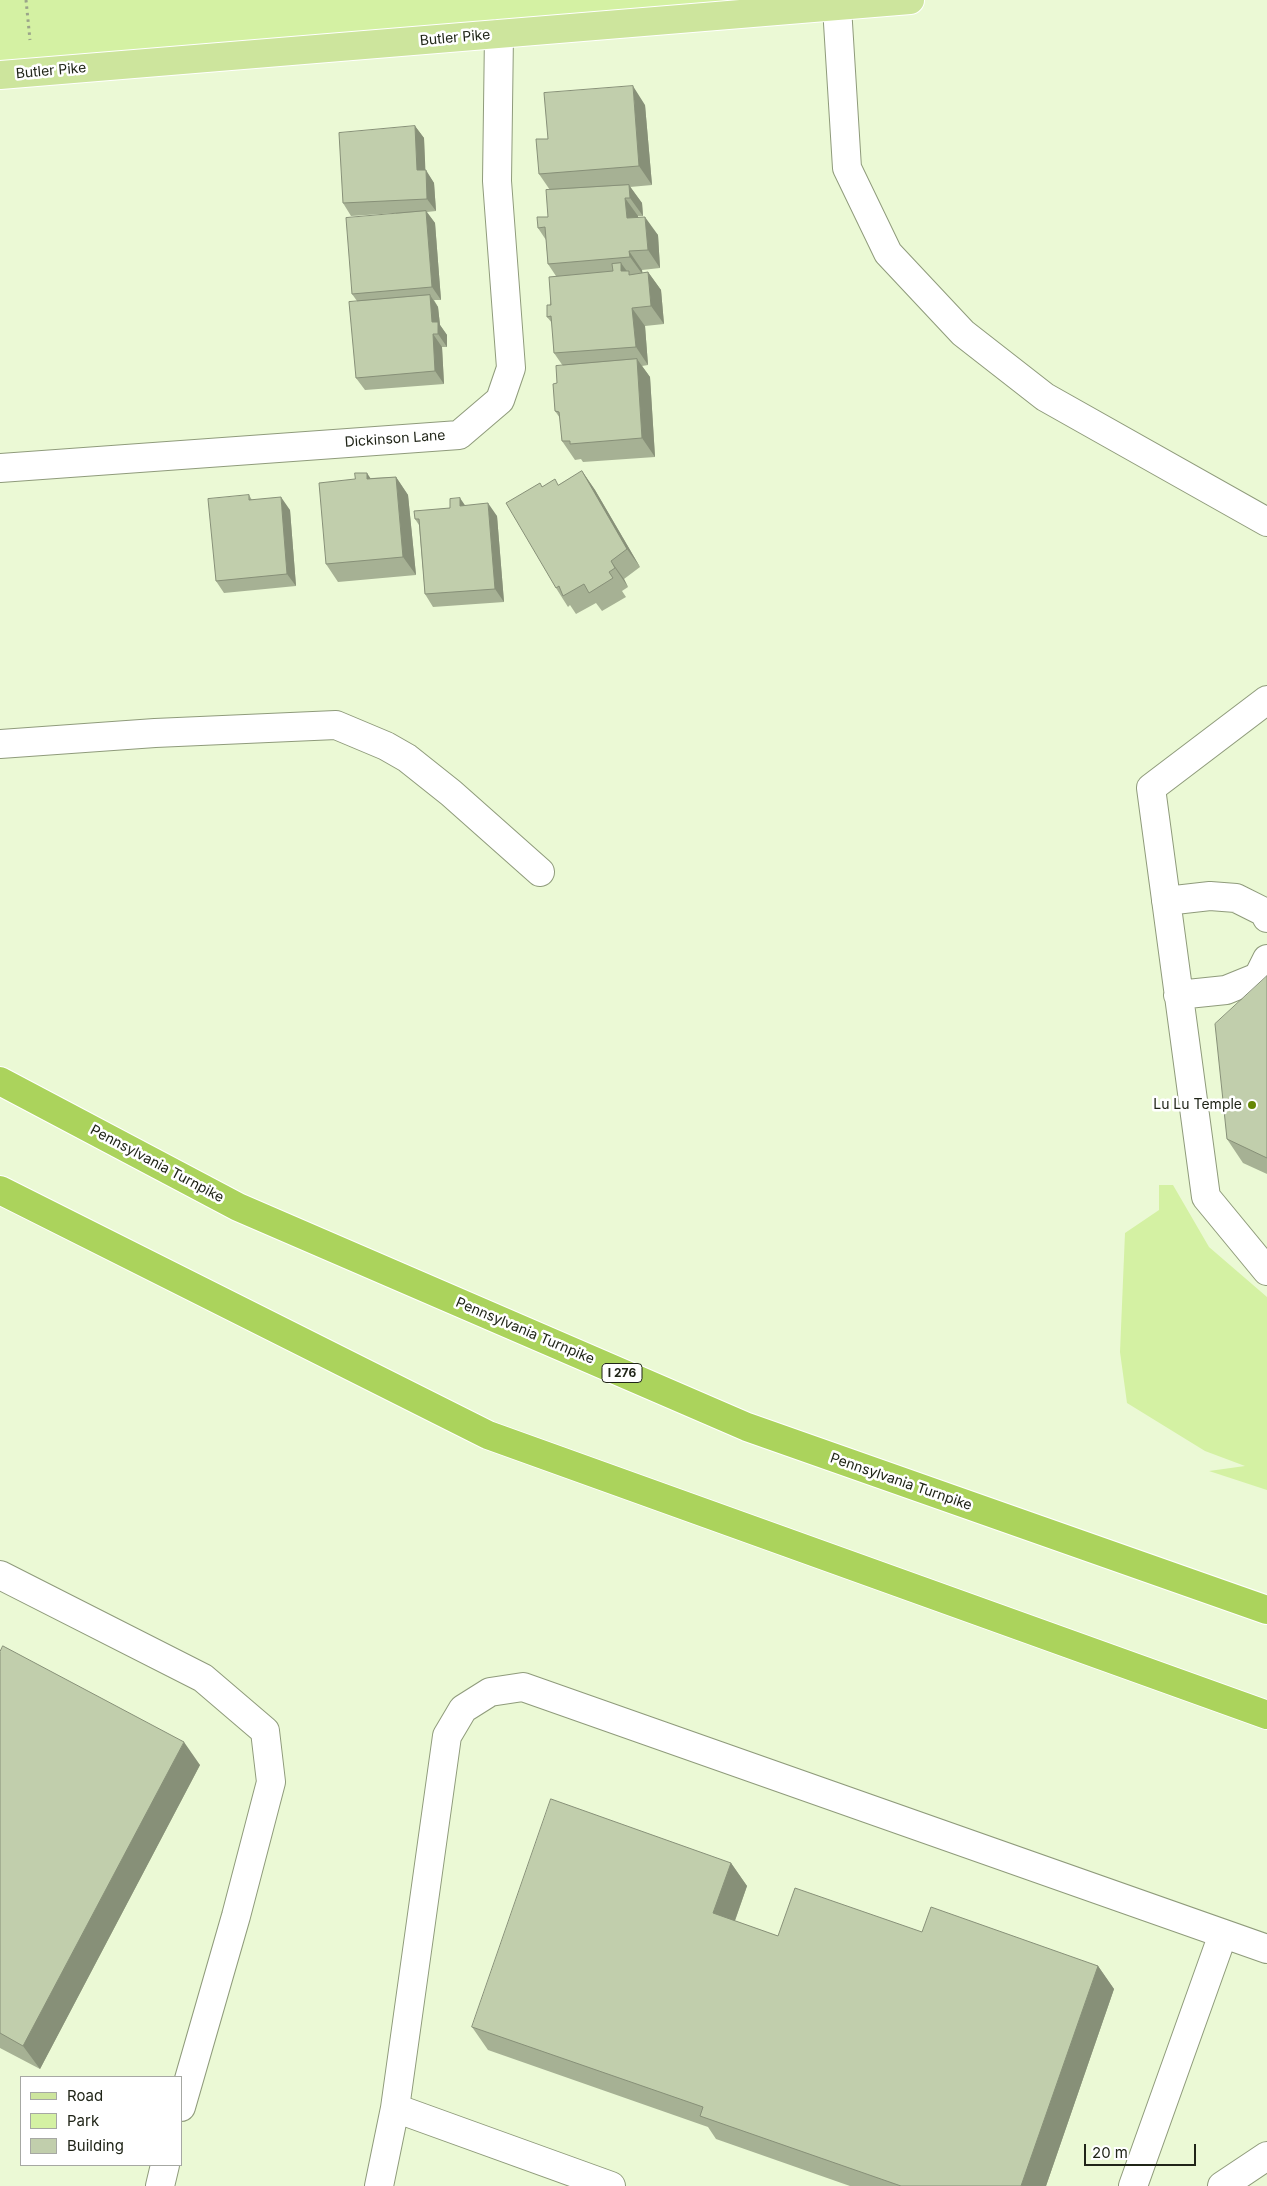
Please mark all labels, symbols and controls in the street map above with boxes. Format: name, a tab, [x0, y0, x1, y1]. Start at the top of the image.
street label: Butler Pike	[419, 27, 491, 49]
street label: Butler Pike	[15, 60, 87, 82]
street label: Dickinson Lane	[344, 427, 446, 451]
place label: Lu Lu Temple	[1153, 1097, 1242, 1113]
marker: Lu Lu Temple	[1246, 1099, 1258, 1111]
street label: Pennsylvania Turnpike	[87, 1122, 227, 1206]
street label: Pennsylvania Turnpike	[453, 1294, 597, 1368]
road number: I 276	[602, 1364, 642, 1382]
street label: Pennsylvania Turnpike	[828, 1450, 974, 1514]
legend	[20, 2076, 182, 2166]
text: Road	[67, 2086, 103, 2105]
text: Park	[67, 2111, 99, 2130]
scale bar	[1087, 2134, 1200, 2166]
text: Building	[67, 2136, 124, 2155]
text: 20 m	[1092, 2143, 1128, 2162]

